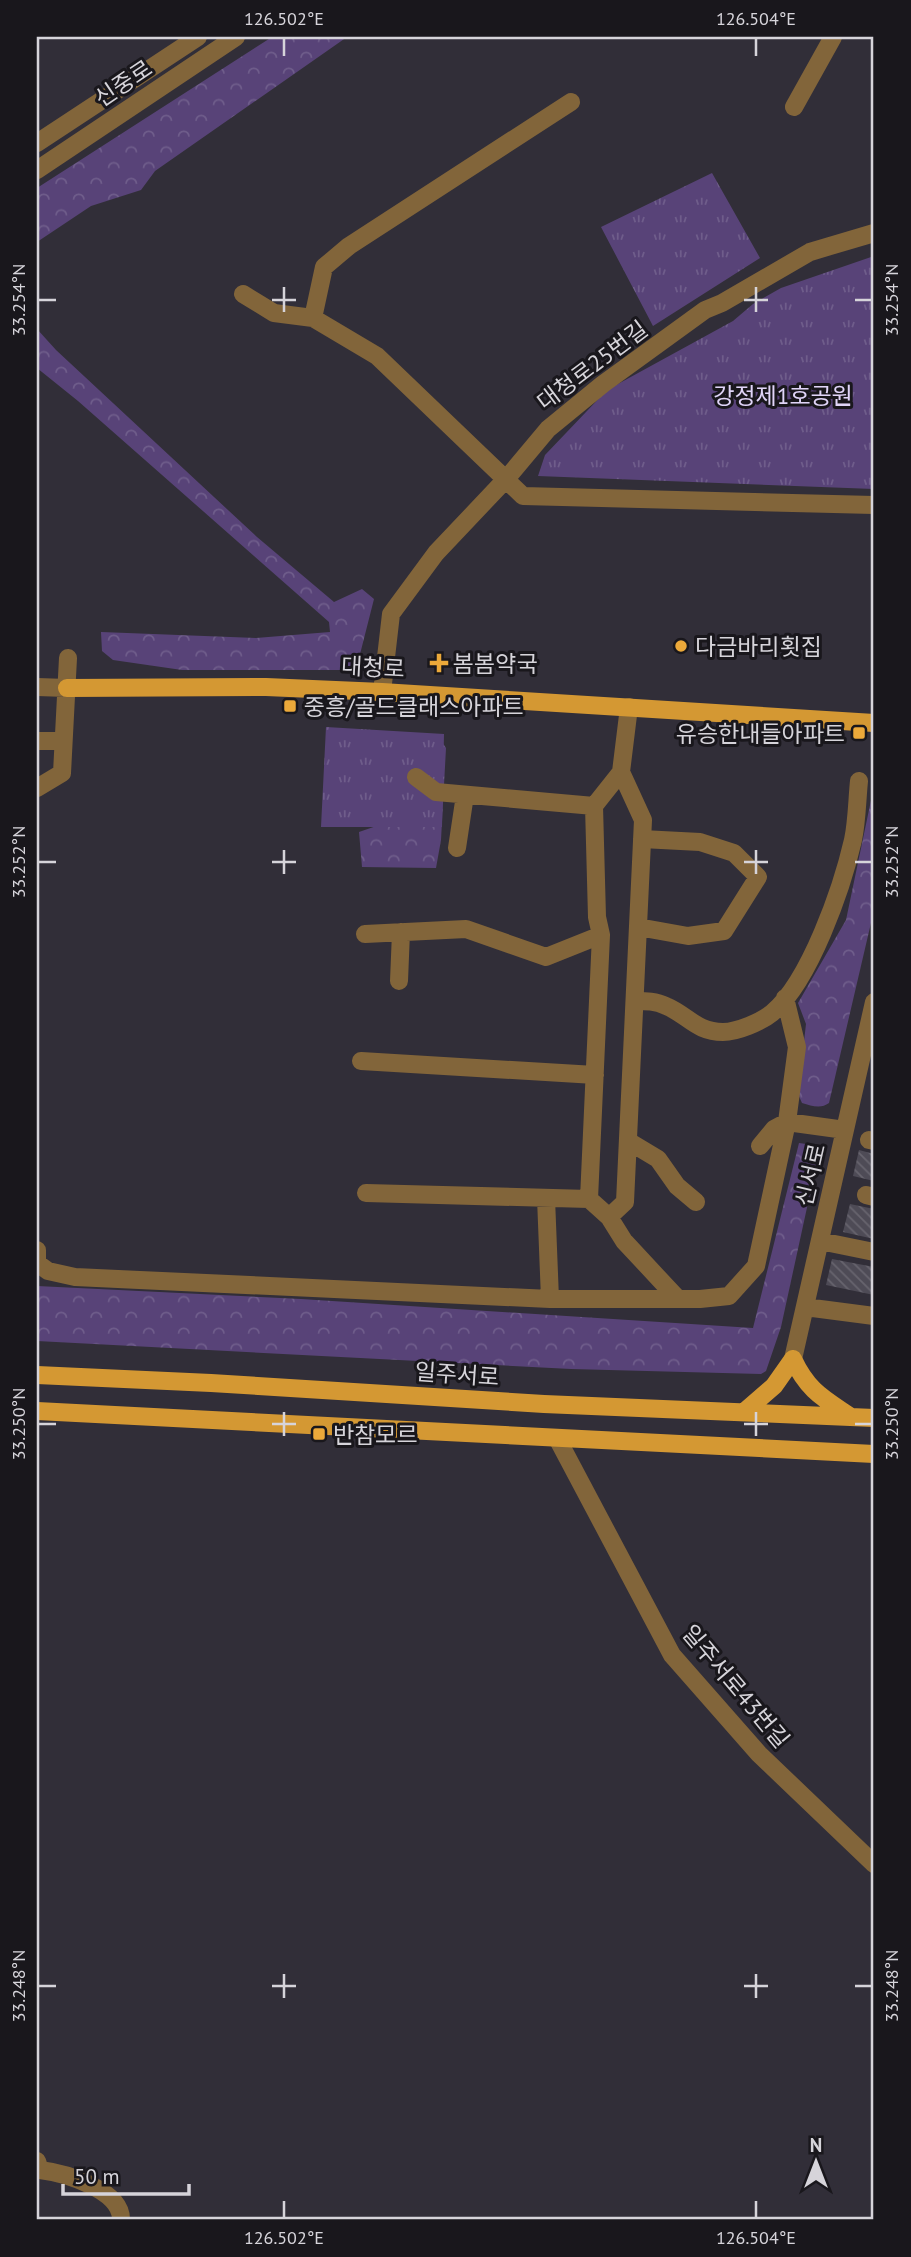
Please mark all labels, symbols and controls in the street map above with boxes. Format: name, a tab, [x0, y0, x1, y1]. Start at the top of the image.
text: 126.502°E	[244, 7, 324, 30]
text: 126.504°E	[716, 7, 796, 30]
street label: 신중로	[89, 53, 157, 113]
text: 33.254°N	[7, 264, 30, 336]
text: 33.254°N	[880, 264, 903, 336]
street label: 대청로25번길	[531, 314, 653, 416]
park label: 강정제1호공원	[713, 381, 853, 410]
place label: 다금바리횟집	[695, 632, 822, 661]
marker: 다금바리횟집	[673, 638, 689, 654]
place label: 봄봄약국	[453, 649, 538, 678]
street label: 대청로	[341, 651, 405, 683]
marker: 봄봄약국	[431, 655, 447, 671]
place label: 중흥/골드클래스아파트	[304, 692, 524, 721]
marker: 중흥/골드클래스아파트	[282, 698, 298, 714]
place label: 유승한내들아파트	[676, 719, 845, 748]
marker: 유승한내들아파트	[851, 725, 867, 741]
text: 33.252°N	[7, 826, 30, 898]
text: 33.252°N	[880, 826, 903, 898]
street label: 신서로	[789, 1141, 831, 1209]
street label: 일주서로	[414, 1357, 500, 1391]
text: 33.250°N	[7, 1388, 30, 1460]
text: 33.250°N	[880, 1388, 903, 1460]
place label: 반참모르	[333, 1420, 418, 1449]
marker: 반참모르	[311, 1426, 327, 1442]
street label: 일주서로43번길	[676, 1618, 796, 1754]
text: 33.248°N	[7, 1950, 30, 2022]
text: 33.248°N	[880, 1950, 903, 2022]
north arrow	[782, 2128, 852, 2198]
text: N	[810, 2133, 822, 2157]
scale bar	[63, 2152, 189, 2196]
text: 50 m	[74, 2163, 120, 2190]
text: 126.502°E	[244, 2226, 324, 2249]
text: 126.504°E	[716, 2226, 796, 2249]

